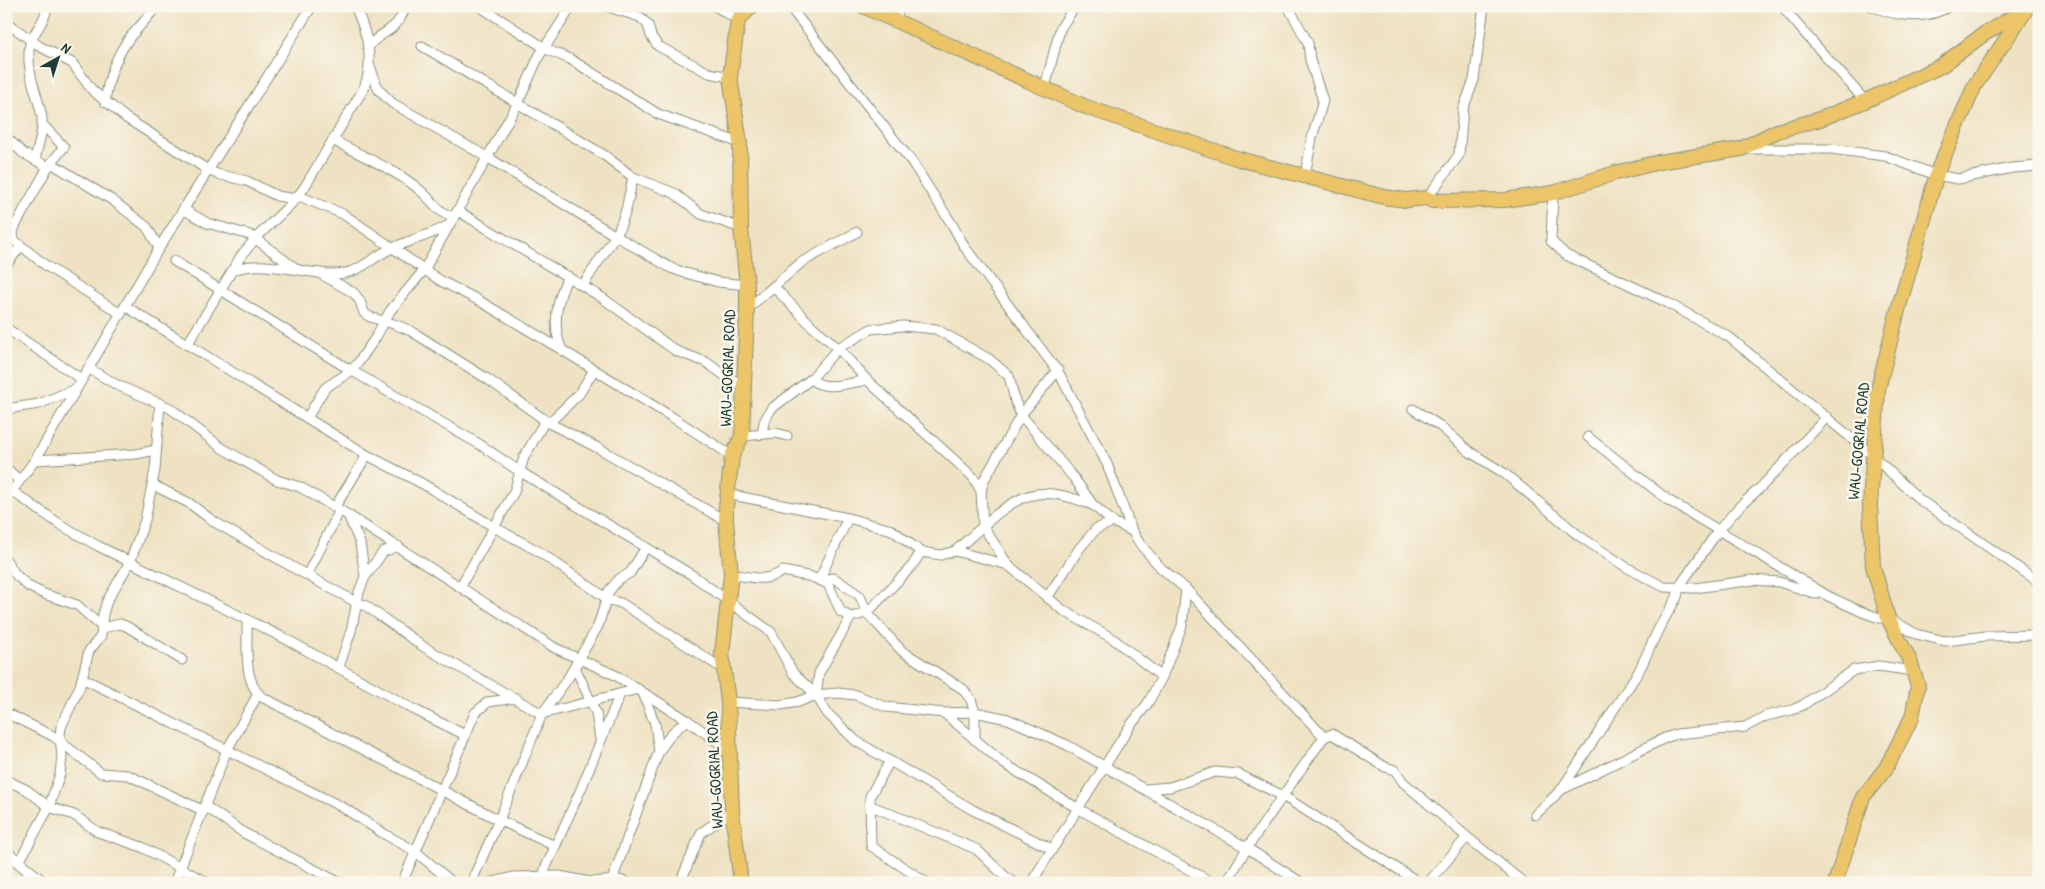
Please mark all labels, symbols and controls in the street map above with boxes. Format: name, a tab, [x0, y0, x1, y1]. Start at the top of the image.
north arrow	[32, 32, 82, 82]
text: N	[58, 38, 76, 58]
street label: WAU-GOGRIAL ROAD	[714, 309, 740, 427]
street label: WAU-GOGRIAL ROAD	[1842, 381, 1874, 500]
street label: WAU-GOGRIAL ROAD	[700, 710, 728, 829]

